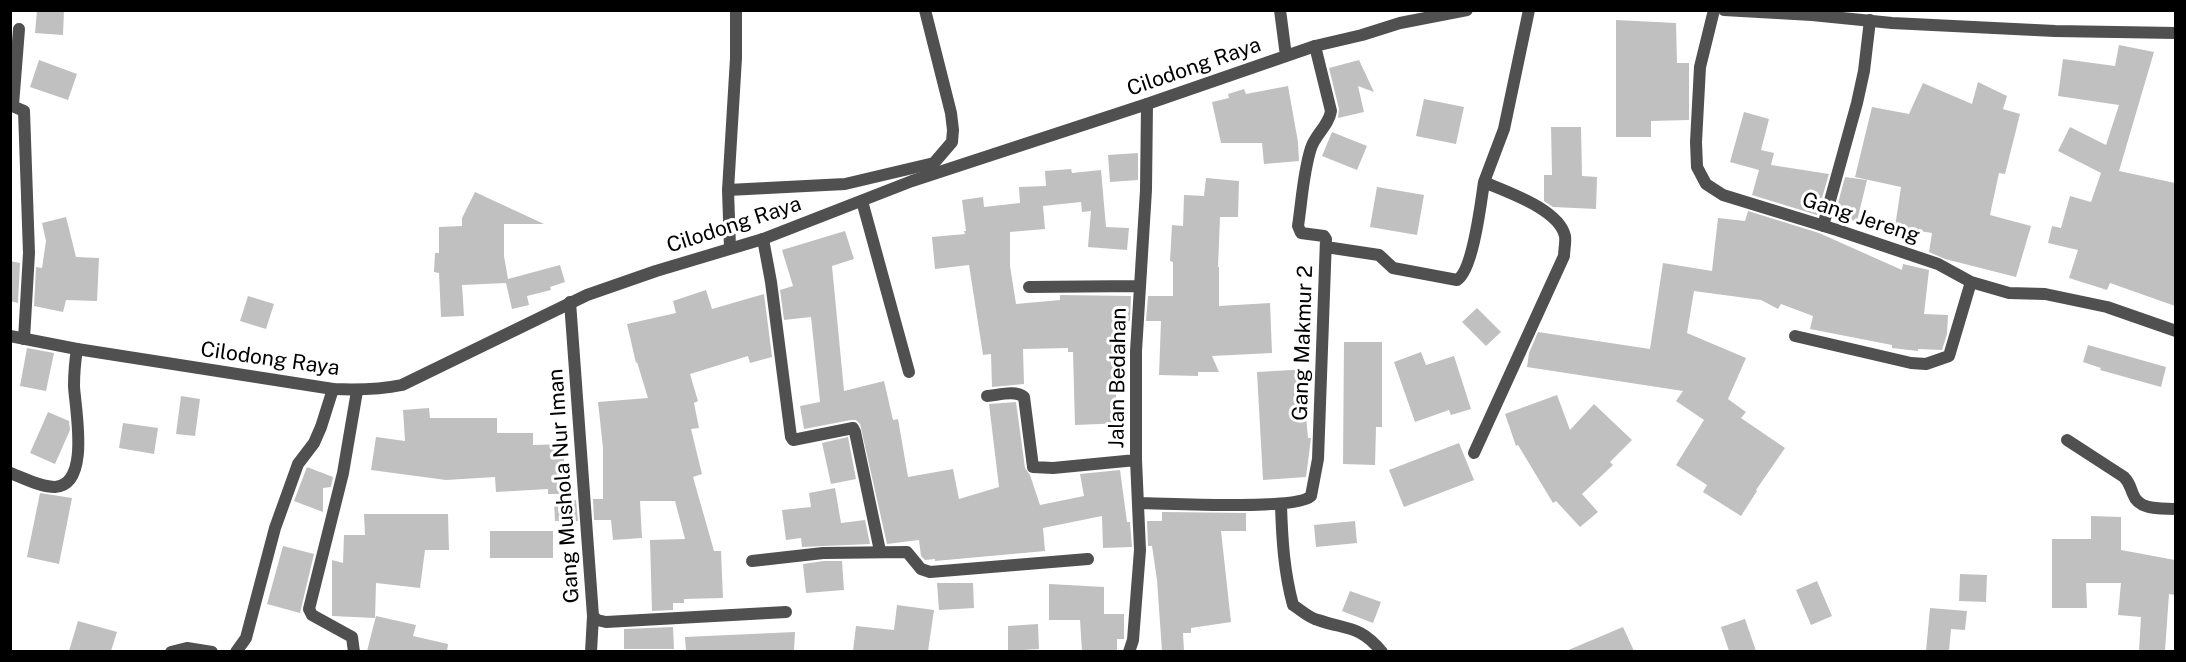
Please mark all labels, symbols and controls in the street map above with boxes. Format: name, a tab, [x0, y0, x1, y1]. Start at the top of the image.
street label: Cilodong Raya	[1124, 32, 1264, 102]
street label: Gang Jereng	[1799, 187, 1923, 249]
street label: Cilodong Raya	[664, 191, 804, 259]
street label: Gang Makmur 2	[1288, 265, 1318, 421]
street label: Jalan Bedahan	[1104, 307, 1132, 449]
street label: Cilodong Raya	[199, 337, 341, 381]
street label: Gang Mushola Nur Iman	[543, 368, 585, 604]

